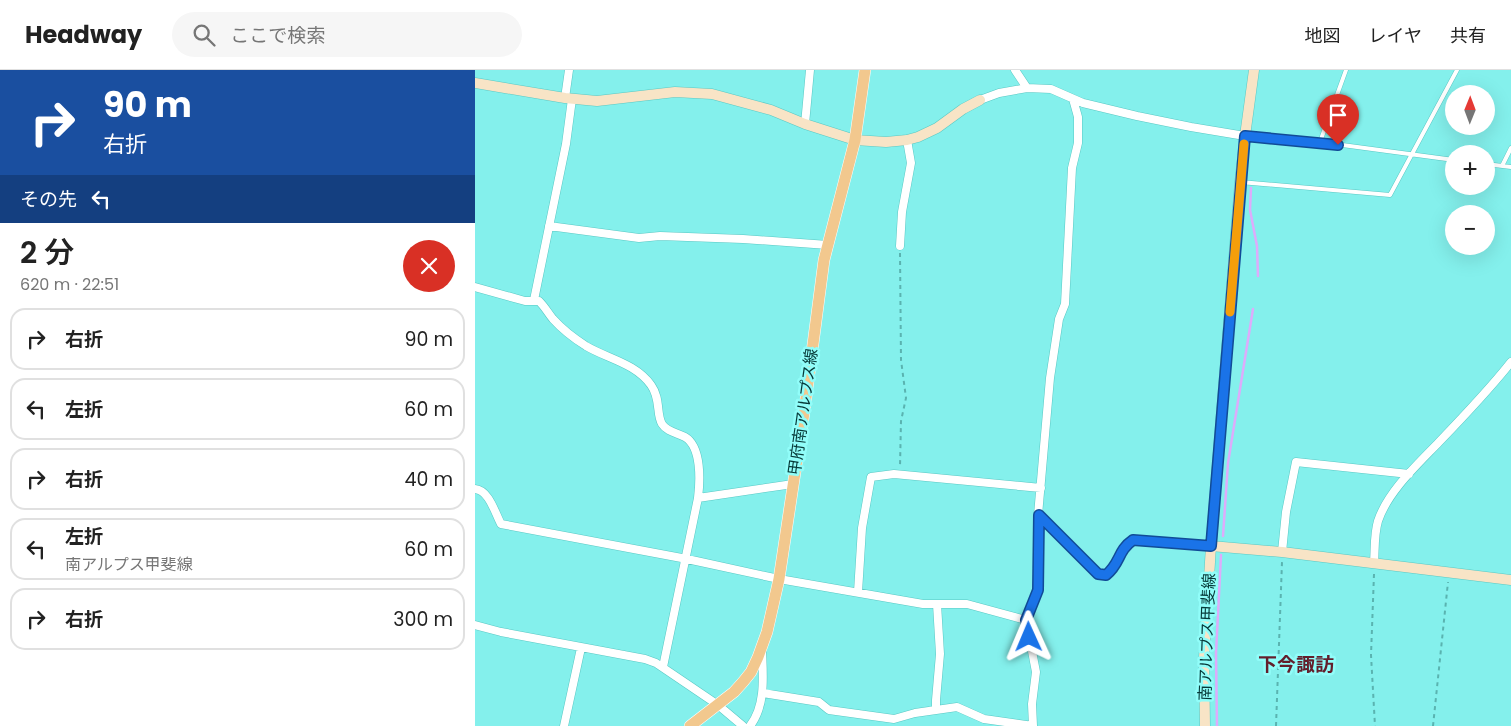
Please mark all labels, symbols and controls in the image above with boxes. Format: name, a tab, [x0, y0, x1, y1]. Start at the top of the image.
search box	[172, 12, 522, 57]
text: Headway	[25, 18, 142, 51]
icon: search	[190, 21, 218, 49]
text: ここで検索	[230, 22, 325, 49]
text: 地図	[1305, 23, 1341, 48]
text: レイヤ	[1369, 23, 1422, 48]
text: 共有	[1450, 23, 1486, 48]
text: 90 m	[103, 80, 192, 129]
north arrow	[1445, 85, 1495, 135]
map controls	[1445, 85, 1495, 255]
icon: right	[20, 90, 85, 155]
pin	[1317, 94, 1359, 145]
icon: arrive	[1324, 101, 1352, 129]
text: 右折	[103, 129, 147, 160]
button: +	[1445, 145, 1495, 195]
icon: left	[87, 185, 115, 213]
text: その先	[20, 186, 77, 213]
button: −	[1445, 205, 1495, 255]
text: 2 分	[20, 231, 74, 274]
button: close	[403, 240, 455, 292]
text: 620 m · 22:51	[20, 273, 119, 296]
icon: right	[22, 325, 50, 353]
text: 右折	[65, 326, 103, 353]
text: 90 m	[404, 326, 453, 353]
street label: 甲府南アルプス線	[783, 347, 823, 477]
icon: left	[22, 395, 50, 423]
text: 左折	[65, 396, 103, 423]
text: 60 m	[404, 396, 453, 423]
icon: right	[22, 465, 50, 493]
text: 右折	[65, 466, 103, 493]
text: 40 m	[404, 466, 453, 493]
text: 左折	[65, 523, 103, 550]
icon: left	[22, 535, 50, 563]
text: 60 m	[404, 536, 453, 563]
text: 南アルプス甲斐線	[65, 553, 193, 576]
street label: 南アルプス甲斐線	[1193, 573, 1221, 701]
icon: right	[22, 605, 50, 633]
text: 右折	[65, 606, 103, 633]
text: 300 m	[393, 606, 453, 633]
position arrow	[1002, 610, 1054, 662]
district label: 下今諏訪	[1258, 651, 1334, 678]

